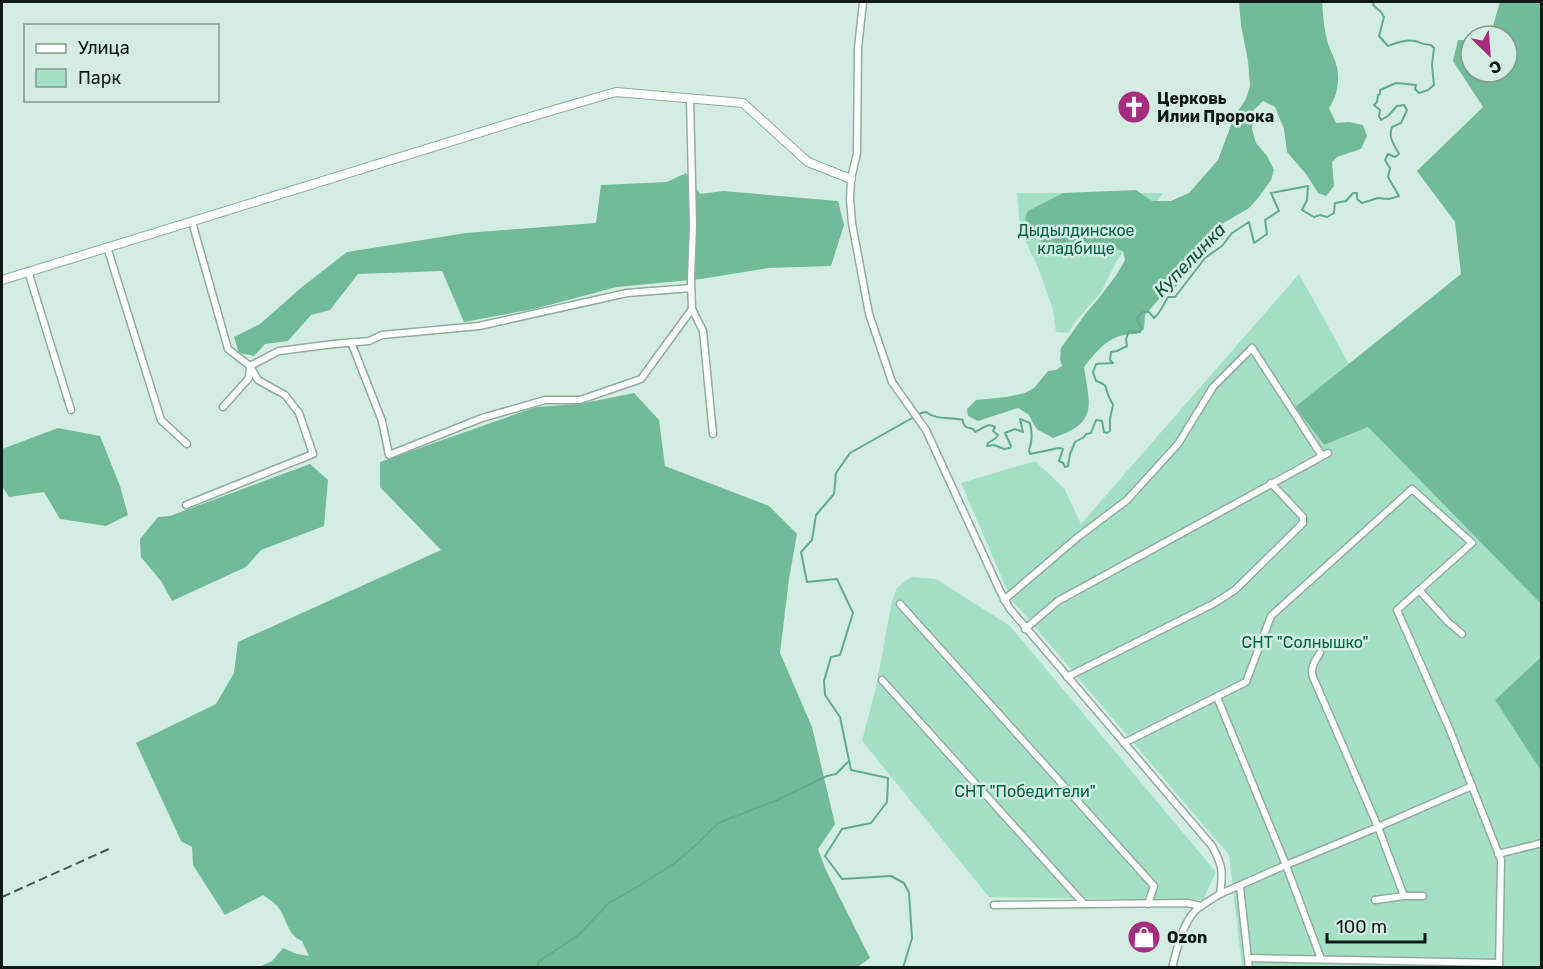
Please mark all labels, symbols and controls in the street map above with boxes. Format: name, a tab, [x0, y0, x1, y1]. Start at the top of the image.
legend	[24, 24, 219, 102]
north arrow	[1459, 24, 1519, 84]
text: Улица	[78, 37, 130, 59]
text: С	[1486, 56, 1504, 78]
text: Парк	[78, 67, 122, 89]
church icon: Церковь Илии Пророка	[1116, 89, 1152, 125]
place label: Церковь Илии Пророка	[1157, 89, 1274, 126]
water label: Купелинка	[1149, 218, 1231, 301]
park label: Дыдылдинское кладбище	[1017, 221, 1135, 258]
park label: СНТ "Солнышко"	[1242, 633, 1368, 652]
park label: СНТ "Победители"	[954, 782, 1096, 801]
scale bar	[1327, 906, 1424, 944]
text: 100 m	[1336, 916, 1387, 938]
shop icon: Ozon	[1126, 919, 1162, 955]
place label: Ozon	[1167, 928, 1207, 947]

